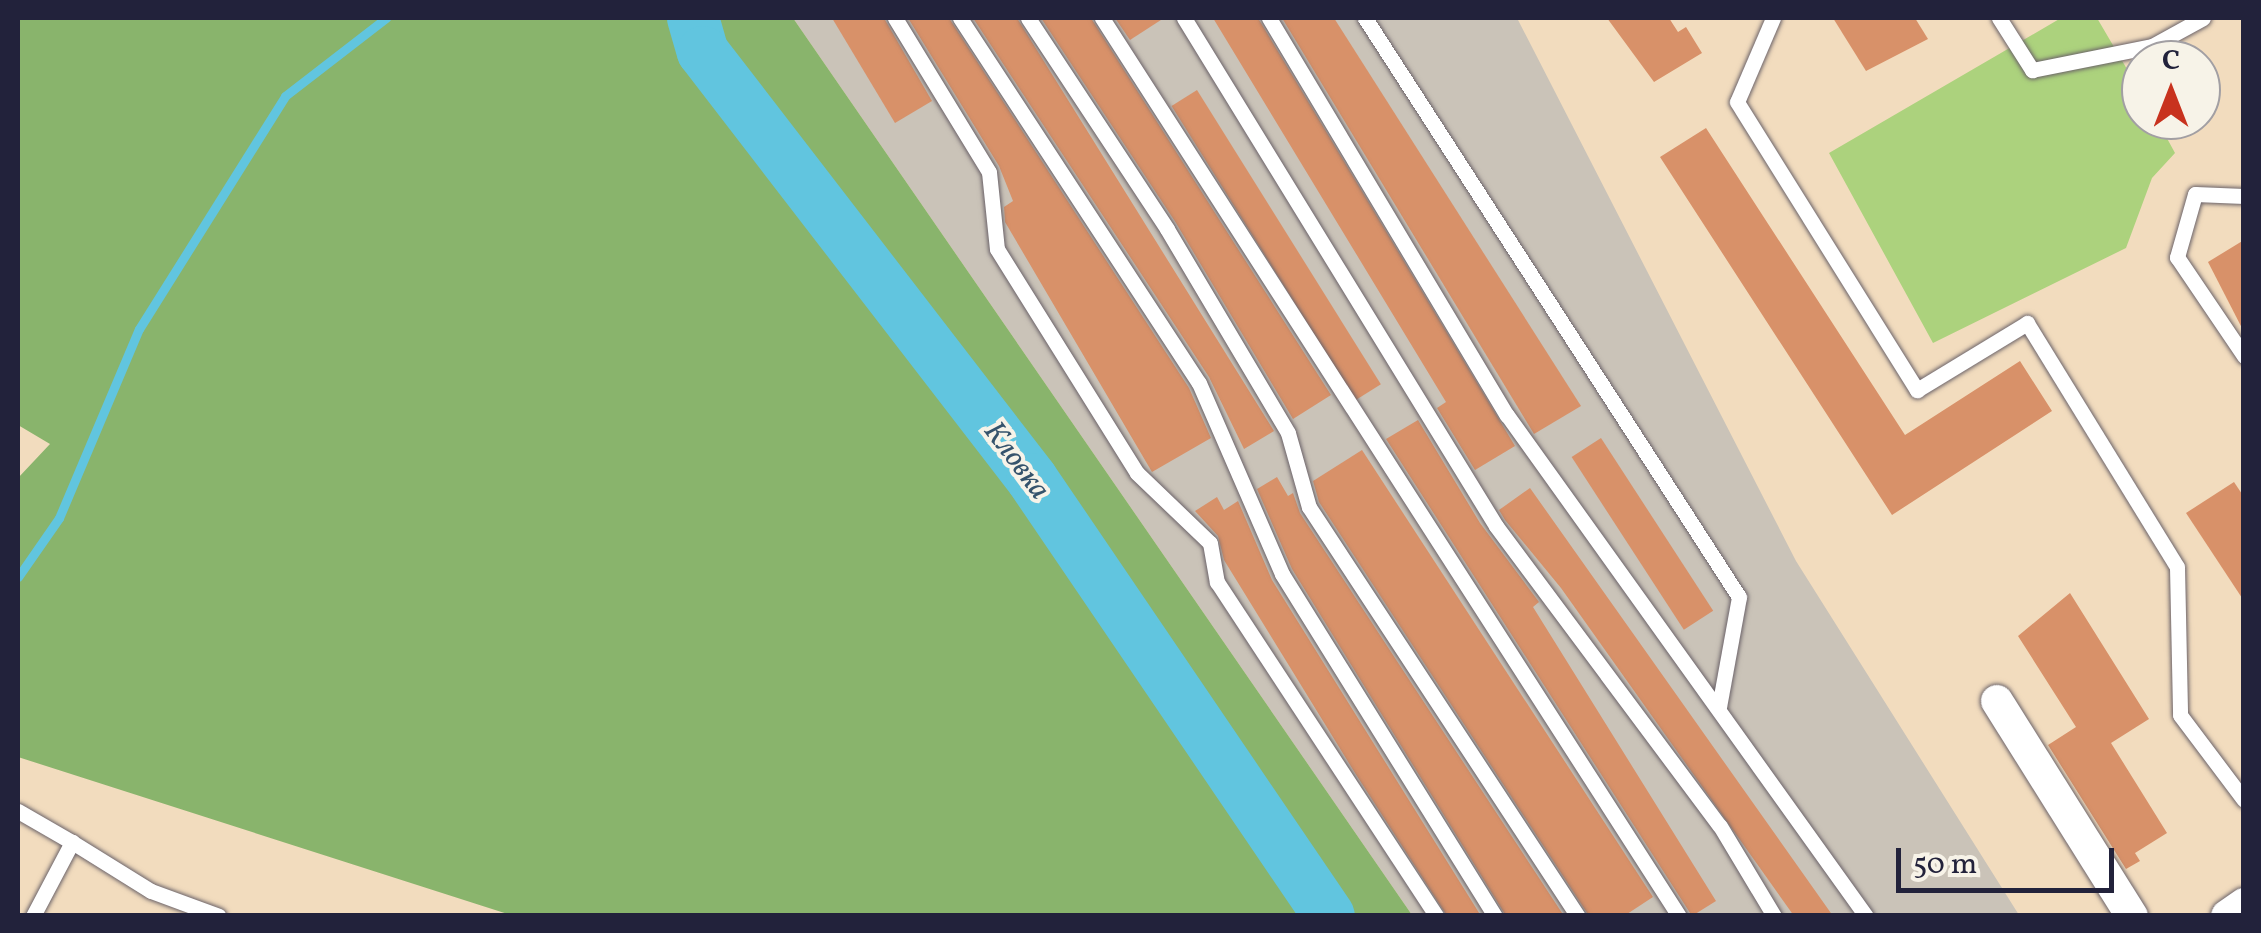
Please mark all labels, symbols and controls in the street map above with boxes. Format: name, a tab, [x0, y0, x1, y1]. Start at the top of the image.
north arrow	[2121, 40, 2221, 140]
text: С	[2162, 42, 2180, 81]
water label: Кловка	[975, 415, 1057, 507]
scale bar	[1901, 828, 2118, 890]
text: 50 m	[1913, 844, 1977, 886]

